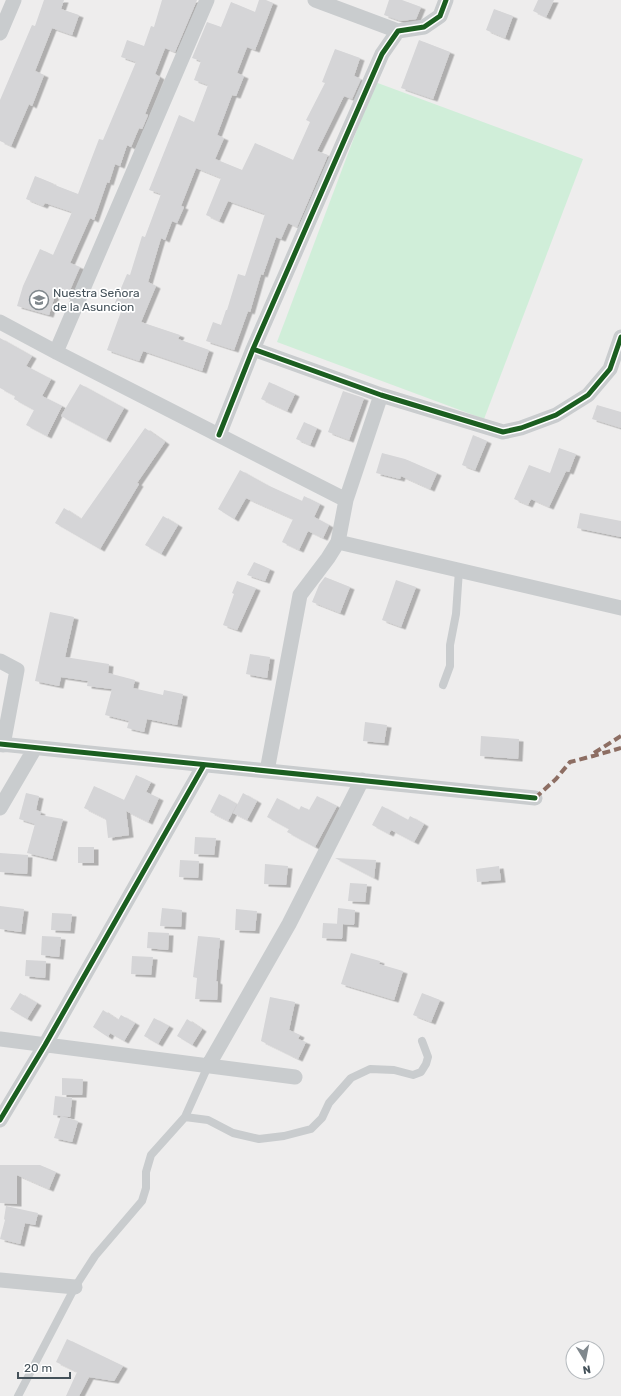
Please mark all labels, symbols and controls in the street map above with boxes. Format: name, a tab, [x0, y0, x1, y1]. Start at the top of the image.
place label: Nuestra Señora de la Asuncion	[53, 286, 140, 314]
school or university icon: Nuestra Señora de la Asuncion	[28, 289, 50, 311]
north arrow	[565, 1340, 605, 1380]
scale bar	[18, 1354, 70, 1380]
text: 20 m	[24, 1361, 52, 1375]
text: N	[582, 1362, 592, 1376]

